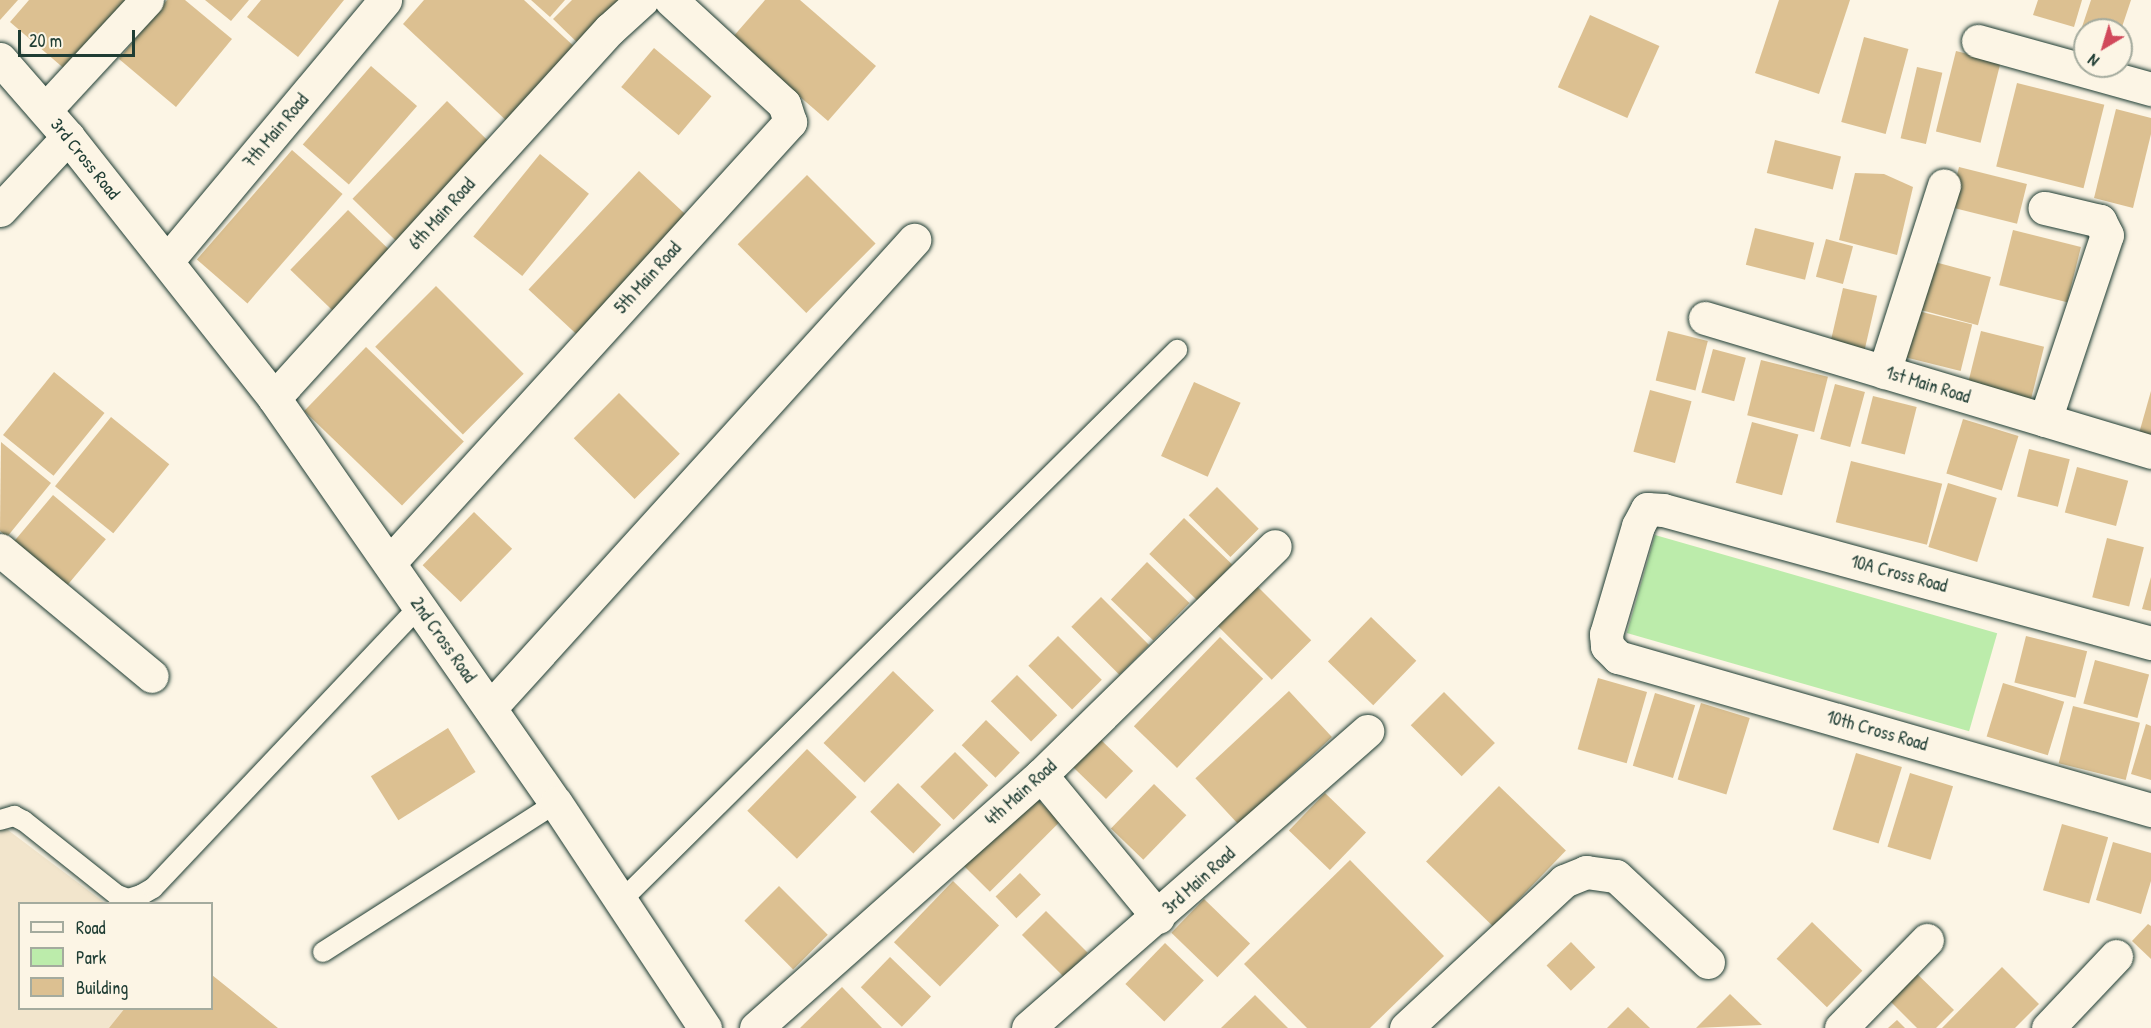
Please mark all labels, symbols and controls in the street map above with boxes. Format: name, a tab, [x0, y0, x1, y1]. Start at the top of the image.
scale bar	[21, 18, 138, 56]
north arrow	[2073, 18, 2133, 78]
text: 20 m	[29, 28, 62, 53]
text: N	[2083, 49, 2103, 72]
street label: 7th Main Road	[239, 89, 313, 173]
street label: 3rd Cross Road	[46, 114, 124, 204]
street label: 6th Main Road	[404, 174, 480, 254]
street label: 5th Main Road	[610, 238, 686, 318]
street label: 1st Main Road	[1883, 362, 1973, 408]
street label: 10A Cross Road	[1848, 551, 1950, 597]
street label: 2nd Cross Road	[406, 593, 480, 687]
street label: 10th Cross Road	[1824, 706, 1930, 756]
street label: 4th Main Road	[981, 755, 1061, 831]
street label: 3rd Main Road	[1158, 843, 1240, 919]
legend	[18, 902, 213, 1010]
text: Road	[76, 915, 106, 940]
text: Park	[76, 945, 106, 970]
text: Building	[76, 975, 128, 1000]

